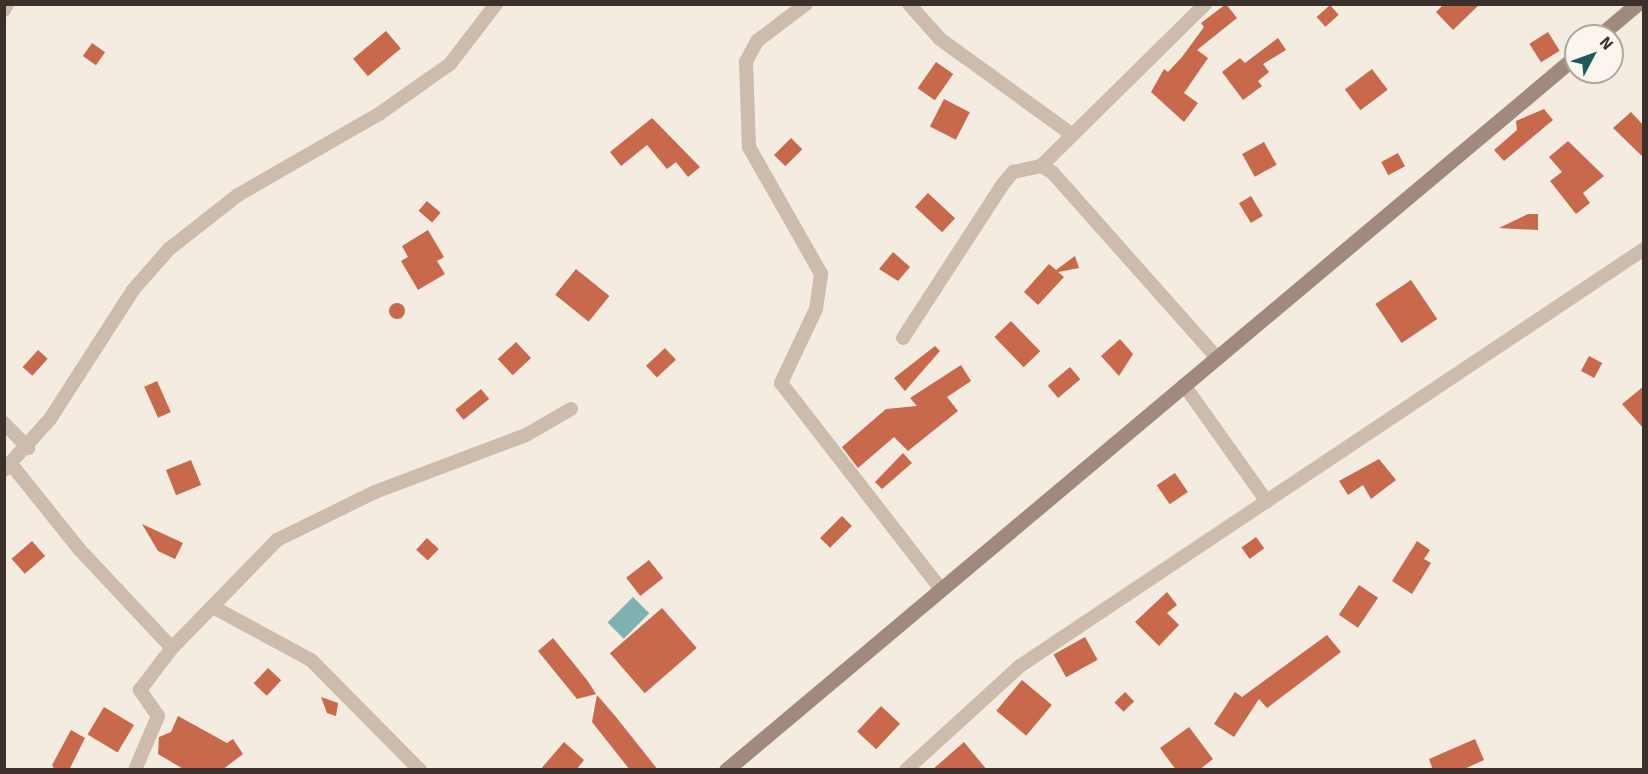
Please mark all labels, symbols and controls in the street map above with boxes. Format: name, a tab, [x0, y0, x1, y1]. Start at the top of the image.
north arrow	[1564, 24, 1624, 84]
text: N	[1595, 33, 1617, 54]

